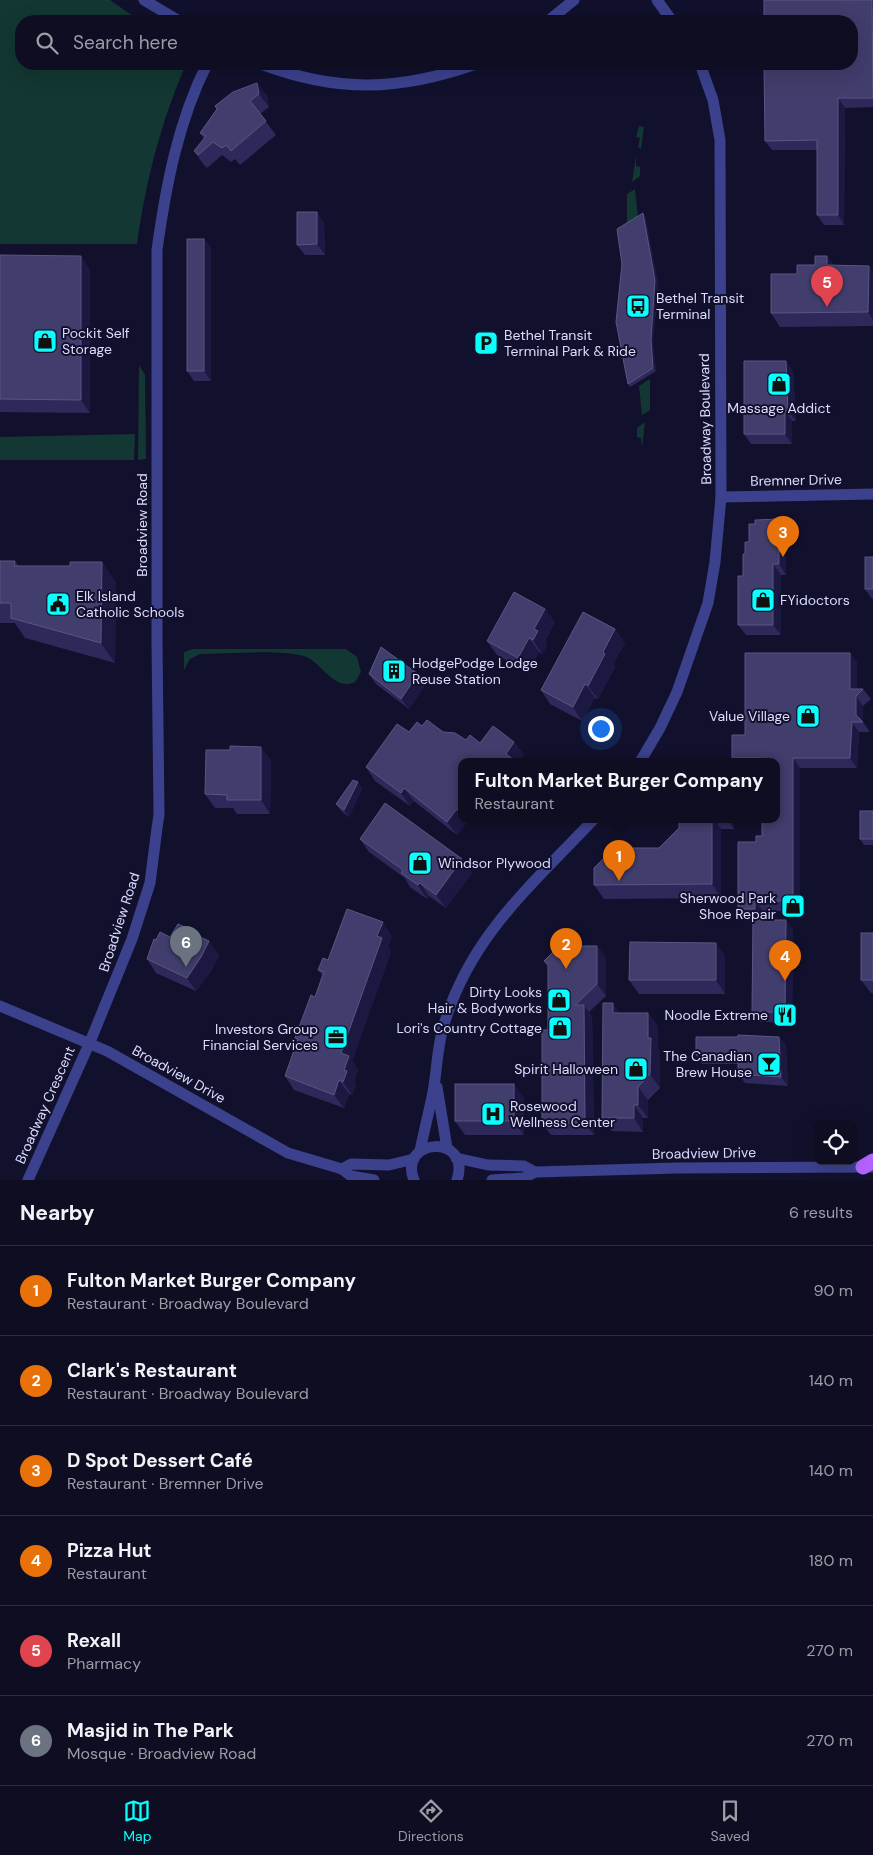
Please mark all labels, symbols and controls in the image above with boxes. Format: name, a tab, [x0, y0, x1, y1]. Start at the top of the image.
search box	[15, 15, 858, 70]
icon: search	[33, 29, 61, 57]
text: Search here	[73, 30, 178, 55]
pin: 5	[811, 266, 843, 307]
place label: Bethel Transit Terminal	[656, 289, 744, 323]
bus stop icon: Bethel Transit Terminal	[625, 293, 651, 319]
place label: Pockit Self Storage	[62, 324, 130, 358]
place label: Bethel Transit Terminal Park & Ride	[504, 326, 636, 360]
shop icon: Pockit Self Storage	[32, 328, 58, 354]
parking icon: Bethel Transit Terminal Park & Ride	[473, 330, 499, 356]
street label: Broadway Boulevard	[695, 353, 715, 485]
shop icon: Massage Addict	[766, 371, 792, 397]
place label: Massage Addict	[727, 399, 831, 417]
street label: Bremner Drive	[750, 470, 842, 490]
street label: Broadview Road	[133, 473, 151, 577]
pin: 3	[767, 516, 799, 557]
place label: Elk Island Catholic Schools	[76, 587, 184, 621]
shop icon: FYidoctors	[750, 587, 776, 613]
public building icon: Elk Island Catholic Schools	[45, 591, 71, 617]
place label: FYidoctors	[780, 591, 850, 609]
place label: HodgePodge Lodge Reuse Station	[412, 654, 538, 688]
building icon: HodgePodge Lodge Reuse Station	[381, 658, 407, 684]
shop icon: Value Village	[795, 703, 821, 729]
place label: Value Village	[709, 707, 790, 725]
your location	[588, 716, 614, 742]
popup	[458, 758, 780, 823]
text: Fulton Market Burger Company	[475, 768, 763, 793]
text: Restaurant	[475, 793, 555, 814]
pin: 1	[603, 840, 635, 881]
shop icon: Windsor Plywood	[407, 850, 433, 876]
place label: Windsor Plywood	[438, 854, 551, 872]
street label: Broadview Road	[94, 870, 144, 974]
place label: Sherwood Park Shoe Repair	[680, 889, 776, 923]
shop icon: Sherwood Park Shoe Repair	[780, 893, 806, 919]
pin: 6	[170, 926, 202, 967]
pin: 2	[550, 928, 582, 969]
pin: 4	[769, 940, 801, 981]
place label: Dirty Looks Hair & Bodyworks	[428, 983, 542, 1017]
shop icon: Dirty Looks Hair & Bodyworks	[546, 987, 572, 1013]
restaurant icon: Noodle Extreme	[772, 1002, 798, 1028]
place label: Noodle Extreme	[665, 1006, 768, 1024]
shop icon: Lori's Country Cottage	[547, 1015, 573, 1041]
place label: Lori's Country Cottage	[396, 1019, 542, 1037]
place label: Investors Group Financial Services	[203, 1020, 318, 1054]
office icon: Investors Group Financial Services	[323, 1024, 349, 1050]
street label: Broadview Drive	[129, 1041, 229, 1107]
street label: Broadway Crescent	[11, 1043, 79, 1167]
place label: The Canadian Brew House	[663, 1047, 752, 1081]
bar icon: The Canadian Brew House	[756, 1051, 782, 1077]
shop icon: Spirit Halloween	[623, 1056, 649, 1082]
place label: Spirit Halloween	[514, 1060, 618, 1078]
place label: Rosewood Wellness Center	[510, 1097, 615, 1131]
hospital icon: Rosewood Wellness Center	[480, 1101, 506, 1127]
map controls	[813, 1120, 858, 1165]
button: locate	[813, 1120, 858, 1165]
street label: Broadview Drive	[652, 1143, 756, 1163]
text: Nearby	[20, 1199, 94, 1227]
text: 6 results	[789, 1202, 853, 1223]
text: Fulton Market Burger Company	[67, 1268, 356, 1293]
text: 1	[33, 1280, 39, 1301]
text: 90 m	[813, 1280, 853, 1301]
text: Restaurant · Broadway Boulevard	[67, 1293, 309, 1314]
text: Clark's Restaurant	[67, 1358, 237, 1383]
text: 2	[31, 1370, 41, 1391]
text: 140 m	[809, 1370, 853, 1391]
text: Restaurant · Broadway Boulevard	[67, 1383, 309, 1404]
text: D Spot Dessert Café	[67, 1448, 253, 1473]
text: 3	[31, 1460, 41, 1481]
text: 140 m	[809, 1460, 853, 1481]
text: Restaurant · Bremner Drive	[67, 1473, 264, 1494]
text: Pizza Hut	[67, 1538, 152, 1563]
text: 4	[31, 1550, 41, 1571]
text: 180 m	[809, 1550, 853, 1571]
text: Restaurant	[67, 1563, 147, 1584]
text: Rexall	[67, 1628, 121, 1653]
text: 5	[31, 1640, 41, 1661]
text: 270 m	[806, 1640, 853, 1661]
text: Pharmacy	[67, 1653, 141, 1674]
text: Masjid in The Park	[67, 1718, 234, 1743]
text: 6	[31, 1730, 41, 1751]
text: 270 m	[806, 1730, 853, 1751]
text: Mosque · Broadview Road	[67, 1743, 256, 1764]
tab: Map	[123, 1797, 151, 1845]
tab: Directions	[398, 1797, 464, 1845]
tab: Saved	[710, 1797, 750, 1845]

